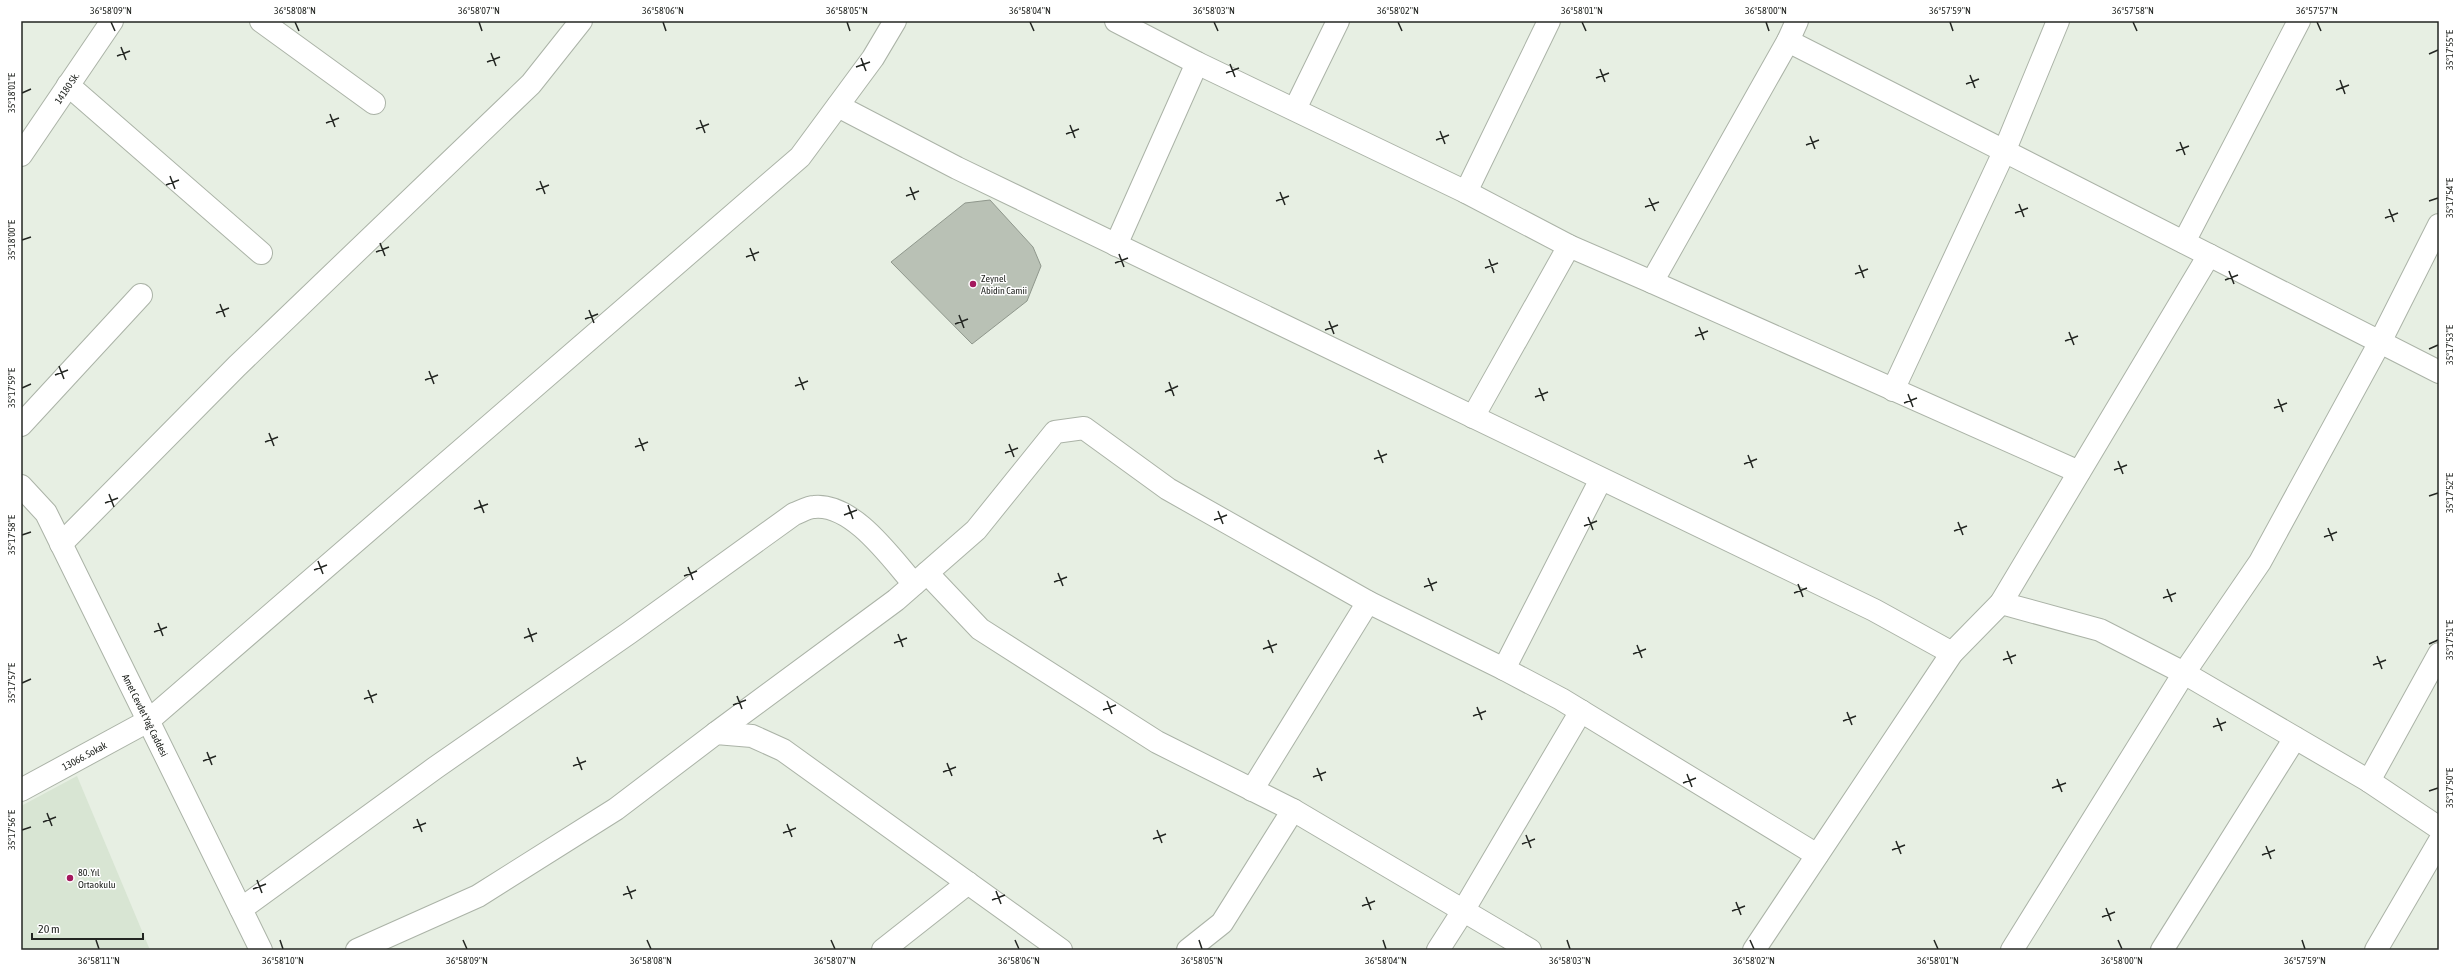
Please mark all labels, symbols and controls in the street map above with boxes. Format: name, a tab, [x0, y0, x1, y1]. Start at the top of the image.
text: 36°58'09"N	[90, 5, 132, 16]
text: 36°58'08"N	[274, 5, 316, 16]
text: 36°58'07"N	[458, 5, 500, 16]
text: 36°58'06"N	[642, 5, 684, 16]
text: 36°58'05"N	[826, 5, 868, 16]
text: 36°58'04"N	[1009, 5, 1051, 16]
text: 36°58'03"N	[1193, 5, 1235, 16]
text: 36°58'02"N	[1377, 5, 1419, 16]
text: 36°58'01"N	[1561, 5, 1603, 16]
text: 36°58'00"N	[1745, 5, 1787, 16]
text: 36°57'59"N	[1929, 5, 1971, 16]
text: 36°57'58"N	[2112, 5, 2154, 16]
text: 36°57'57"N	[2296, 5, 2338, 16]
text: 35°17'55"E	[2444, 29, 2455, 70]
street label: 14180 Sk.	[52, 70, 82, 106]
text: 35°18'01"E	[6, 72, 17, 113]
text: 35°17'54"E	[2444, 177, 2455, 218]
text: 35°18'00"E	[6, 219, 17, 260]
place label: Zeynel Abidin Camii	[981, 273, 1027, 296]
marker: Zeynel Abidin Camii	[968, 279, 978, 289]
text: 35°17'53"E	[2444, 324, 2455, 365]
text: 35°17'59"E	[6, 367, 17, 408]
text: 35°17'52"E	[2444, 472, 2455, 513]
text: 35°17'58"E	[6, 514, 17, 555]
text: 35°17'51"E	[2444, 619, 2455, 660]
text: 35°17'57"E	[6, 662, 17, 703]
street label: Amet Cevdet Yağ Caddesi	[120, 672, 170, 758]
street label: 13066. Sokak	[60, 739, 109, 773]
text: 35°17'50"E	[2444, 767, 2455, 808]
text: 35°17'56"E	[6, 809, 17, 850]
place label: 80. Yıl Ortaokulu	[78, 867, 116, 890]
marker: 80. Yıl Ortaokulu	[65, 873, 75, 883]
scale bar	[32, 915, 143, 941]
text: 20 m	[38, 922, 60, 936]
text: 36°58'11"N	[78, 955, 120, 966]
text: 36°58'10"N	[262, 955, 304, 966]
text: 36°58'09"N	[446, 955, 488, 966]
text: 36°58'08"N	[630, 955, 672, 966]
text: 36°58'07"N	[814, 955, 856, 966]
text: 36°58'06"N	[998, 955, 1040, 966]
text: 36°58'05"N	[1181, 955, 1223, 966]
text: 36°58'04"N	[1365, 955, 1407, 966]
text: 36°58'03"N	[1549, 955, 1591, 966]
text: 36°58'02"N	[1733, 955, 1775, 966]
text: 36°58'01"N	[1917, 955, 1959, 966]
text: 36°58'00"N	[2101, 955, 2143, 966]
text: 36°57'59"N	[2284, 955, 2326, 966]

